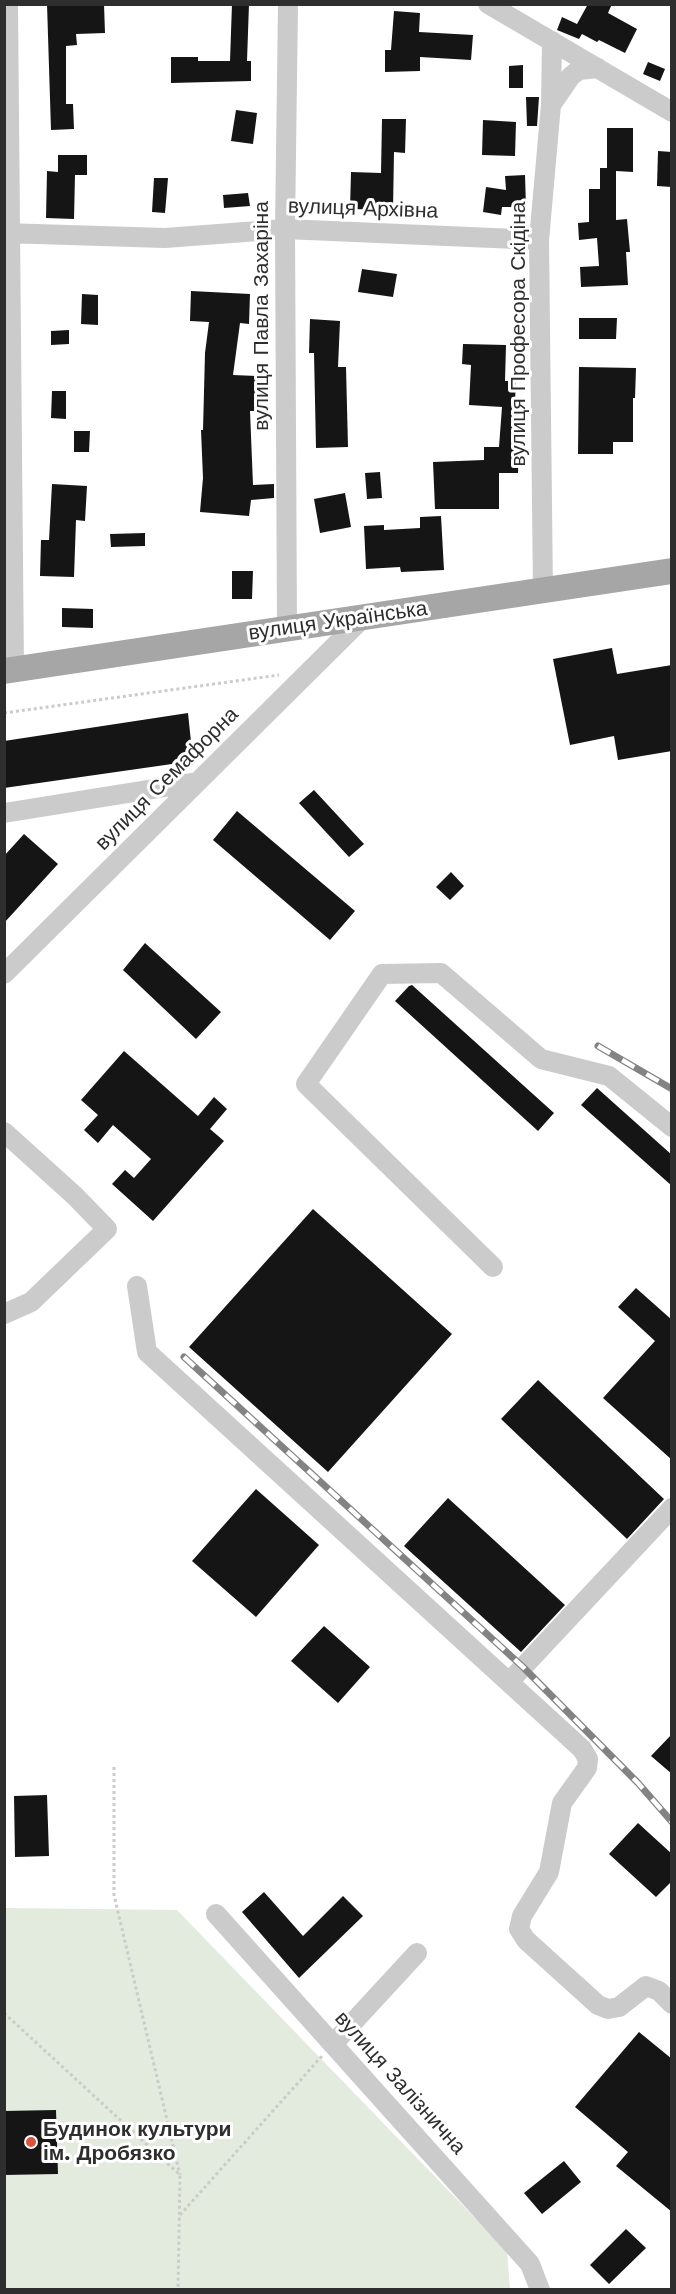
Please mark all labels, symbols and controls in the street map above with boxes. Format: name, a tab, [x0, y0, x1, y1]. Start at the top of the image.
street label: вулиця Архівна	[287, 194, 439, 224]
street label: вулиця Павла Захаріна	[249, 201, 275, 431]
street label: вулиця Професора Скідіна	[506, 202, 532, 466]
street label: вулиця Українська	[247, 596, 429, 646]
street label: вулиця Семафорна	[90, 702, 244, 856]
street label: вулиця Залізнична	[329, 2006, 471, 2160]
place label: Будинок культури ім. Дробязко	[43, 2117, 232, 2167]
marker: Будинок культури ім. Дробязко	[24, 2135, 38, 2149]

